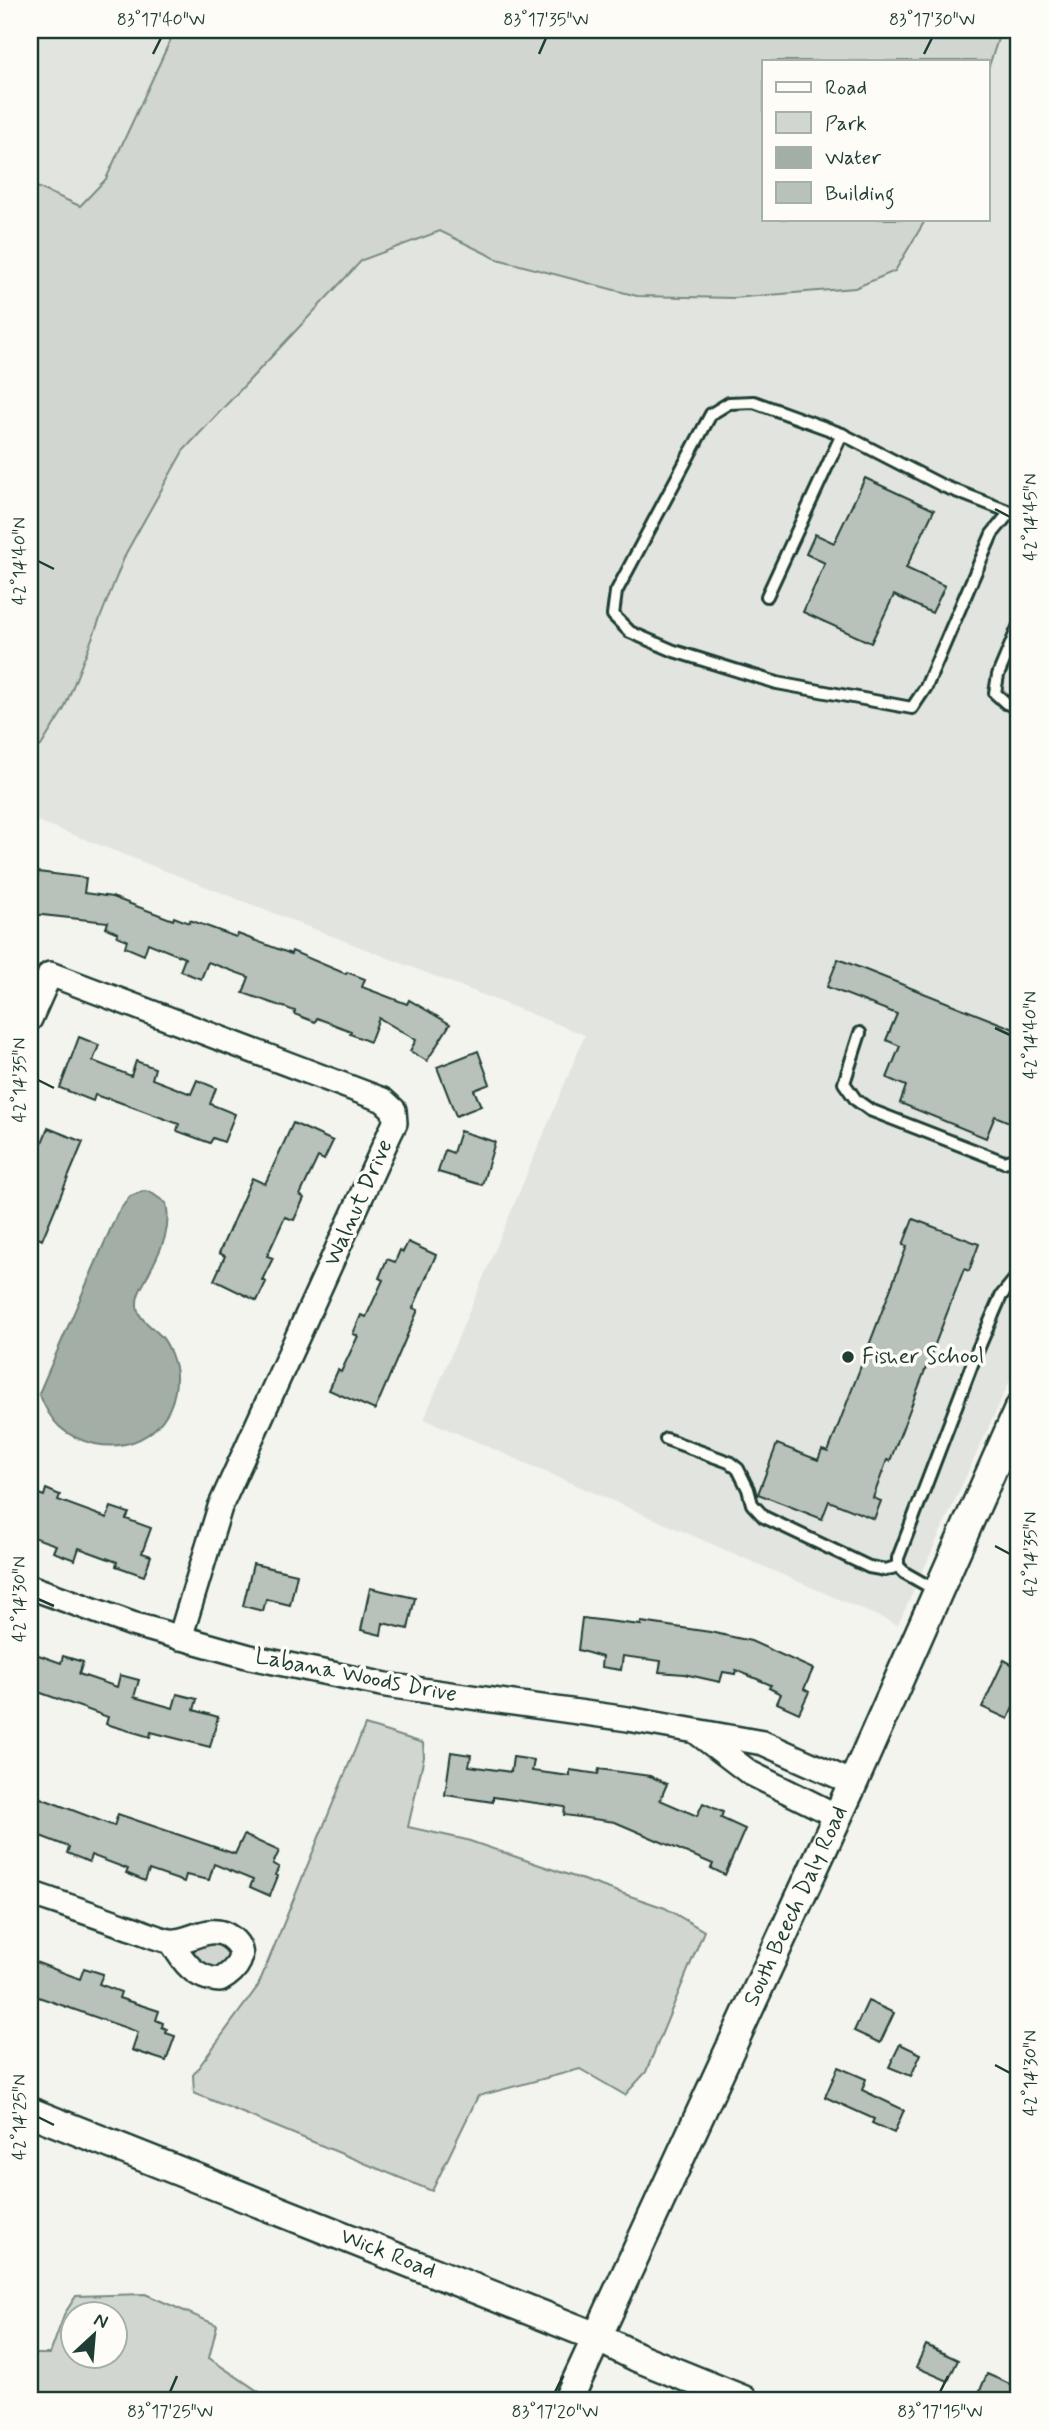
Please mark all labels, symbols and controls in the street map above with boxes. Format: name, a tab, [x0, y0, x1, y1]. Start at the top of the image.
text: 83°17'40"W	[117, 8, 205, 32]
text: 83°17'35"W	[503, 8, 589, 32]
text: 83°17'30"W	[889, 8, 975, 32]
legend	[762, 60, 990, 220]
text: Road	[825, 74, 867, 102]
text: Park	[825, 110, 867, 138]
text: Water	[825, 144, 881, 172]
text: Building	[825, 180, 895, 210]
text: 42°14'45"N	[1019, 473, 1043, 561]
text: 42°14'40"N	[8, 517, 32, 605]
text: 42°14'40"N	[1019, 991, 1043, 1079]
text: 42°14'35"N	[8, 1037, 32, 1123]
street label: Walnut Drive	[318, 1135, 400, 1271]
place label: Fisher School	[862, 1342, 984, 1372]
marker: Fisher School	[840, 1349, 856, 1365]
text: 42°14'35"N	[1019, 1511, 1043, 1597]
text: 42°14'30"N	[8, 1556, 32, 1642]
street label: Labana Woods Drive	[253, 1642, 459, 1710]
street label: South Beech Daly Road	[737, 1801, 855, 2011]
text: 42°14'30"N	[1019, 2030, 1043, 2116]
text: 42°14'25"N	[8, 2074, 32, 2160]
street label: Wick Road	[336, 2222, 440, 2286]
north arrow	[60, 2300, 130, 2370]
text: N	[90, 2307, 112, 2335]
text: 83°17'25"W	[127, 2400, 213, 2424]
text: 83°17'20"W	[512, 2400, 598, 2424]
text: 83°17'15"W	[897, 2400, 983, 2424]

